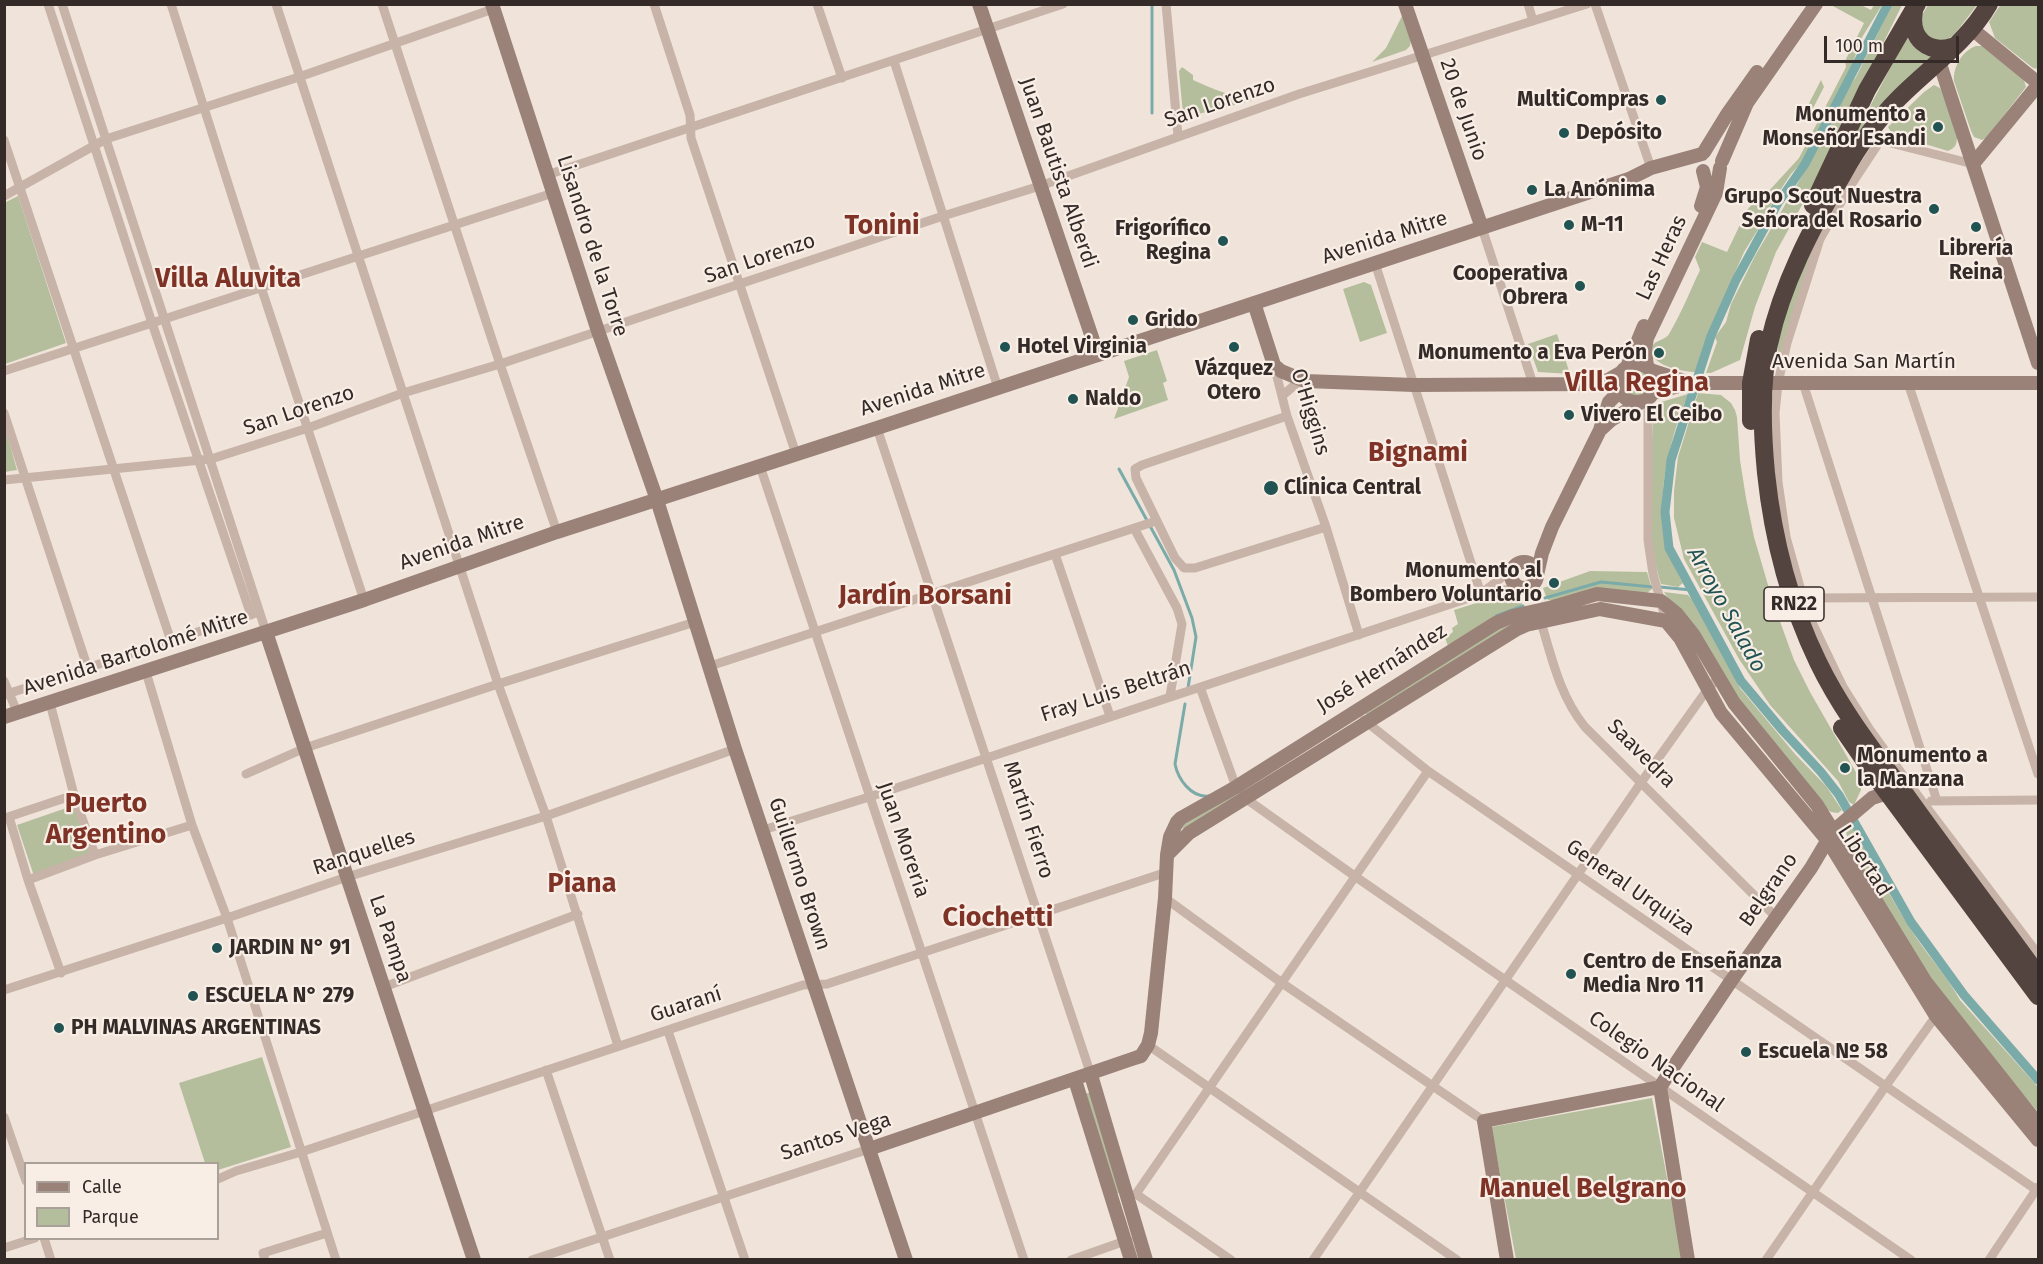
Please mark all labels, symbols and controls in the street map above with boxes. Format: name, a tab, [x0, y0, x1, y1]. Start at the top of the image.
scale bar	[1827, 24, 1962, 62]
text: 100 m	[1835, 35, 1883, 57]
street label: 20 de Junio	[1434, 56, 1492, 164]
street label: San Lorenzo	[1161, 72, 1279, 134]
street label: Juan Bautista Alberdi	[1014, 74, 1102, 272]
place label: MultiCompras	[1517, 87, 1649, 113]
marker: MultiCompras	[1654, 93, 1668, 107]
place label: Monumento a Monseñor Esandi	[1763, 102, 1926, 152]
place label: Depósito	[1576, 120, 1662, 146]
marker: Monumento a Monseñor Esandi	[1931, 120, 1945, 134]
marker: Depósito	[1557, 126, 1571, 140]
street label: Lisandro de la Torre	[551, 152, 633, 340]
place label: La Anónima	[1544, 177, 1655, 203]
marker: La Anónima	[1525, 183, 1539, 197]
place label: Grupo Scout Nuestra Señora del Rosario	[1724, 184, 1922, 234]
marker: Grupo Scout Nuestra Señora del Rosario	[1927, 202, 1941, 216]
street label: Avenida Mitre	[1319, 206, 1451, 270]
district label: Tonini	[844, 210, 920, 242]
street label: Las Heras	[1631, 211, 1693, 305]
place label: M-11	[1581, 212, 1624, 238]
place label: Frigorífico Regina	[1115, 216, 1211, 266]
marker: M-11	[1562, 218, 1576, 232]
marker: Librería Reina	[1969, 220, 1983, 234]
street label: San Lorenzo	[701, 228, 819, 290]
marker: Frigorífico Regina	[1216, 234, 1230, 248]
place label: Librería Reina	[1939, 236, 2013, 286]
place label: Cooperativa Obrera	[1453, 261, 1568, 311]
district label: Villa Aluvita	[155, 263, 301, 295]
marker: Cooperativa Obrera	[1573, 279, 1587, 293]
place label: Grido	[1145, 307, 1198, 333]
marker: Grido	[1126, 313, 1140, 327]
place label: Hotel Virginia	[1017, 334, 1147, 360]
marker: Hotel Virginia	[998, 340, 1012, 354]
marker: Vázquez Otero	[1227, 340, 1241, 354]
place label: Monumento a Eva Perón	[1418, 340, 1647, 366]
marker: Monumento a Eva Perón	[1652, 346, 1666, 360]
street label: Avenida San Martín	[1772, 349, 1956, 375]
place label: Vázquez Otero	[1195, 356, 1273, 406]
street label: Avenida Mitre	[857, 358, 989, 422]
street label: O'Higgins	[1285, 366, 1335, 458]
district label: Villa Regina	[1565, 367, 1709, 399]
street label: San Lorenzo	[240, 380, 358, 442]
place label: Naldo	[1085, 386, 1141, 412]
marker: Naldo	[1066, 392, 1080, 406]
place label: Vivero El Ceibo	[1581, 402, 1722, 428]
marker: Vivero El Ceibo	[1562, 408, 1576, 422]
district label: Bignami	[1368, 437, 1468, 469]
place label: Clínica Central	[1284, 475, 1421, 501]
marker: Clínica Central	[1262, 479, 1280, 497]
street label: Avenida Mitre	[396, 510, 528, 576]
water label: Arroyo Salado	[1681, 543, 1771, 677]
place label: Monumento al Bombero Voluntario	[1350, 558, 1542, 608]
marker: Monumento al Bombero Voluntario	[1547, 576, 1561, 590]
district label: Jardín Borsani	[838, 580, 1012, 612]
road number: RN22	[1764, 587, 1824, 621]
street label: Avenida Bartolomé Mitre	[20, 605, 252, 701]
street label: José Hernández	[1312, 619, 1452, 719]
street label: Fray Luis Beltrán	[1038, 656, 1194, 728]
street label: Saavedra	[1601, 714, 1681, 794]
place label: Monumento a la Manzana	[1857, 743, 1988, 793]
street label: Martín Fierro	[997, 758, 1059, 882]
marker: Monumento a la Manzana	[1838, 761, 1852, 775]
street label: Juan Moreria	[871, 779, 935, 901]
district label: Puerto Argentino	[46, 788, 166, 851]
street label: Guillermo Brown	[762, 795, 836, 953]
street label: Libertad	[1832, 821, 1896, 901]
street label: Ranquelles	[310, 825, 418, 881]
street label: General Urquiza	[1561, 834, 1699, 942]
street label: Belgrano	[1734, 848, 1804, 932]
district label: Piana	[548, 868, 616, 900]
street label: La Pampa	[363, 892, 417, 986]
district label: Ciochetti	[943, 902, 1053, 934]
place label: JARDIN N° 91	[229, 935, 351, 961]
marker: JARDIN N° 91	[210, 941, 224, 955]
place label: Centro de Enseñanza Media Nro 11	[1583, 949, 1782, 999]
marker: Centro de Enseñanza Media Nro 11	[1564, 967, 1578, 981]
street label: Guaraní	[647, 982, 725, 1028]
place label: ESCUELA N° 279	[205, 983, 354, 1009]
marker: ESCUELA N° 279	[186, 989, 200, 1003]
street label: Colegio Nacional	[1583, 1006, 1729, 1118]
place label: PH MALVINAS ARGENTINAS	[71, 1015, 321, 1041]
marker: PH MALVINAS ARGENTINAS	[52, 1021, 66, 1035]
place label: Escuela Nº 58	[1758, 1039, 1888, 1065]
marker: Escuela Nº 58	[1739, 1045, 1753, 1059]
street label: Santos Vega	[778, 1107, 894, 1167]
legend	[24, 1162, 219, 1240]
district label: Manuel Belgrano	[1480, 1173, 1686, 1205]
text: Calle	[82, 1176, 122, 1198]
text: Parque	[82, 1206, 139, 1228]

